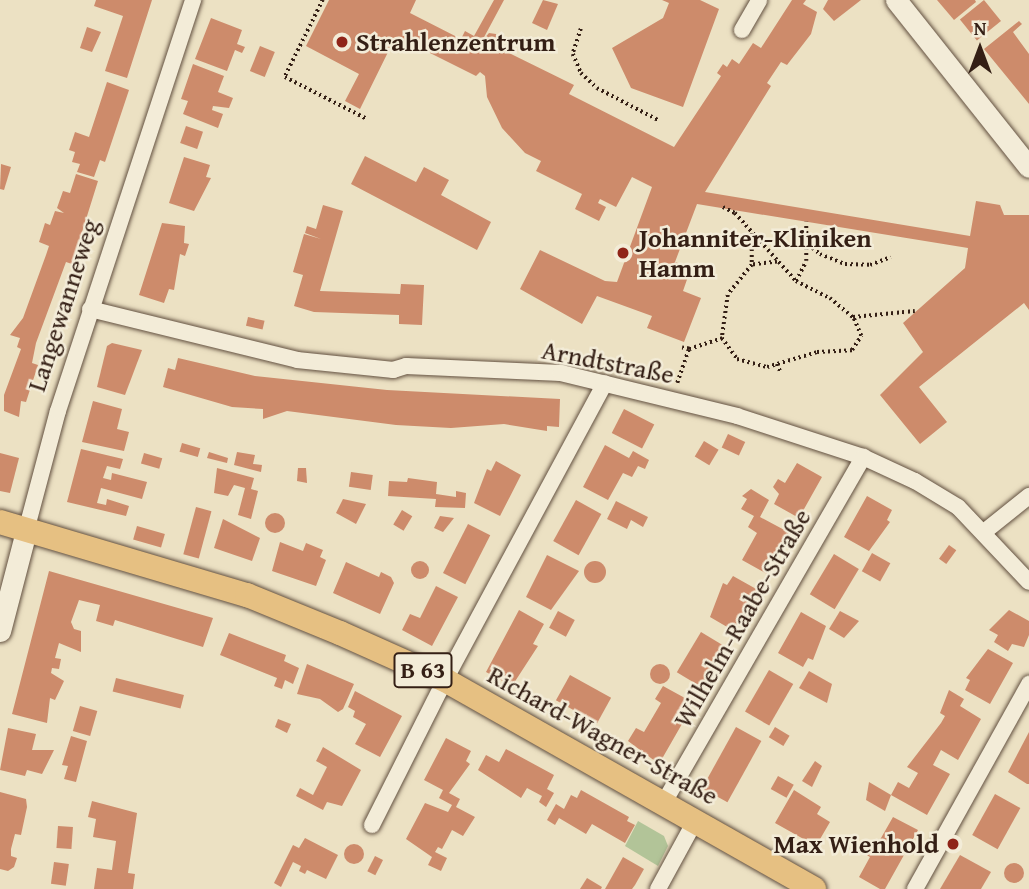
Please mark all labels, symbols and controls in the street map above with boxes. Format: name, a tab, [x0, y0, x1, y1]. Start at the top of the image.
north arrow	[945, 14, 1015, 84]
text: N	[974, 14, 986, 42]
place label: Strahlenzentrum	[356, 26, 556, 58]
marker: Strahlenzentrum	[334, 34, 350, 50]
street label: Langewanneweg	[20, 215, 106, 395]
place label: Johanniter-Kliniken Hamm	[639, 222, 872, 284]
marker: Johanniter-Kliniken Hamm	[613, 243, 633, 263]
street label: Arndtstraße	[539, 334, 677, 390]
street label: Wilhelm-Raabe-Straße	[667, 503, 817, 733]
road number: B 63	[393, 650, 453, 690]
street label: Richard-Wagner-Straße	[482, 659, 724, 811]
place label: Max Wienhold	[773, 828, 939, 860]
marker: Max Wienhold	[945, 836, 961, 852]

